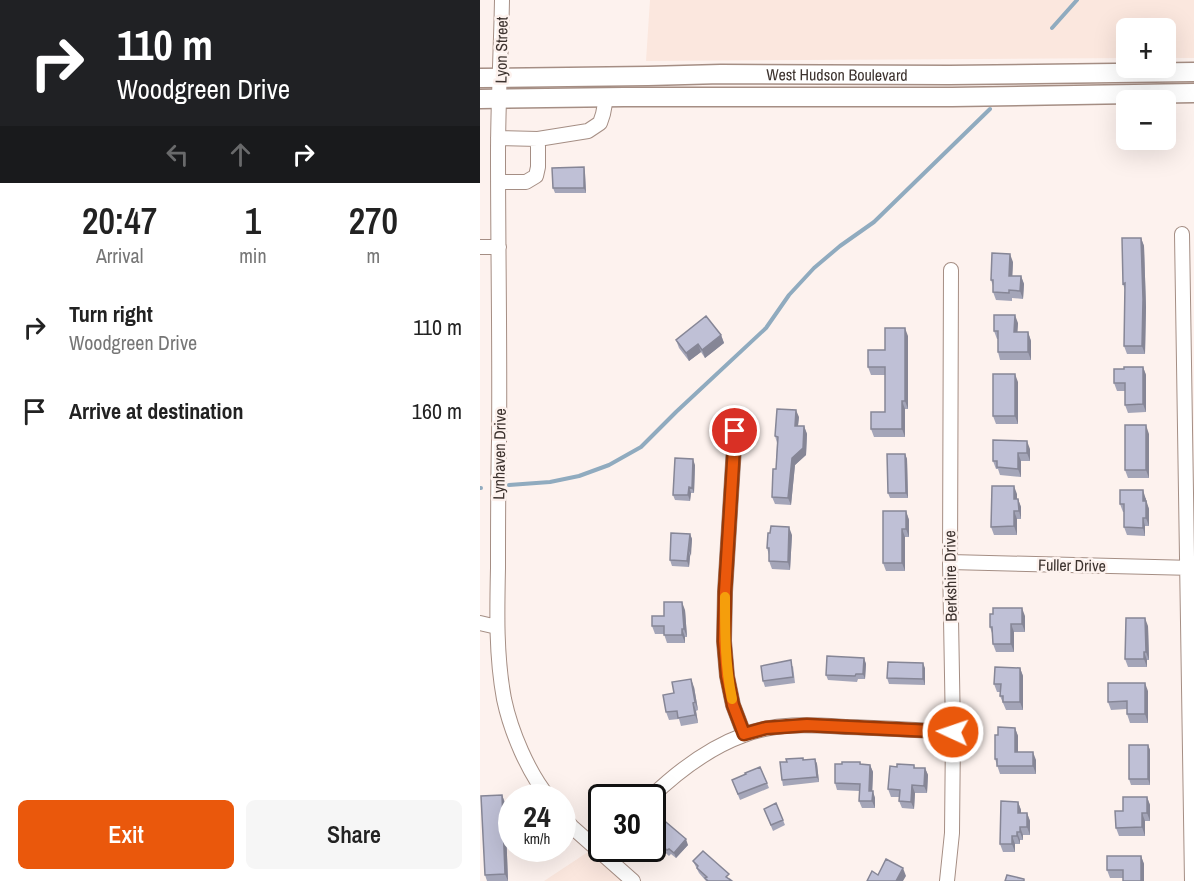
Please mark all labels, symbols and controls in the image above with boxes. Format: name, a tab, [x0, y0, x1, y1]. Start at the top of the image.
street label: Lyon Street	[489, 16, 513, 83]
text: 110 m	[117, 17, 213, 73]
map controls	[1116, 18, 1176, 150]
button: +	[1116, 18, 1176, 78]
icon: right	[18, 24, 96, 102]
street label: West Hudson Boulevard	[766, 63, 908, 86]
text: Woodgreen Drive	[117, 71, 290, 107]
button: −	[1116, 90, 1176, 150]
icon: left	[161, 138, 194, 171]
icon: ahead	[224, 138, 257, 171]
icon: right	[287, 138, 320, 171]
text: 20:47	[82, 197, 157, 245]
text: 1	[245, 197, 261, 245]
text: 270	[349, 197, 398, 245]
text: Arrival	[96, 242, 143, 269]
text: min	[239, 242, 267, 269]
text: m	[366, 242, 380, 269]
text: Turn right	[69, 299, 153, 329]
icon: right	[18, 311, 51, 344]
text: 110 m	[413, 312, 462, 342]
text: Woodgreen Drive	[69, 329, 197, 356]
icon: arrive	[18, 395, 51, 428]
text: Arrive at destination	[69, 396, 243, 426]
text: 160 m	[412, 396, 462, 426]
pin	[709, 405, 760, 456]
street label: Lynhaven Drive	[487, 408, 511, 500]
icon: arrive	[718, 414, 751, 447]
street label: Berkshire Drive	[938, 530, 962, 622]
street label: Fuller Drive	[1038, 553, 1106, 577]
position arrow	[921, 700, 985, 764]
speed limit sign: 30	[588, 784, 666, 862]
text: 24	[523, 796, 551, 836]
button: Exit	[18, 800, 234, 869]
button: Share	[246, 800, 462, 869]
text: km/h	[524, 828, 550, 849]

